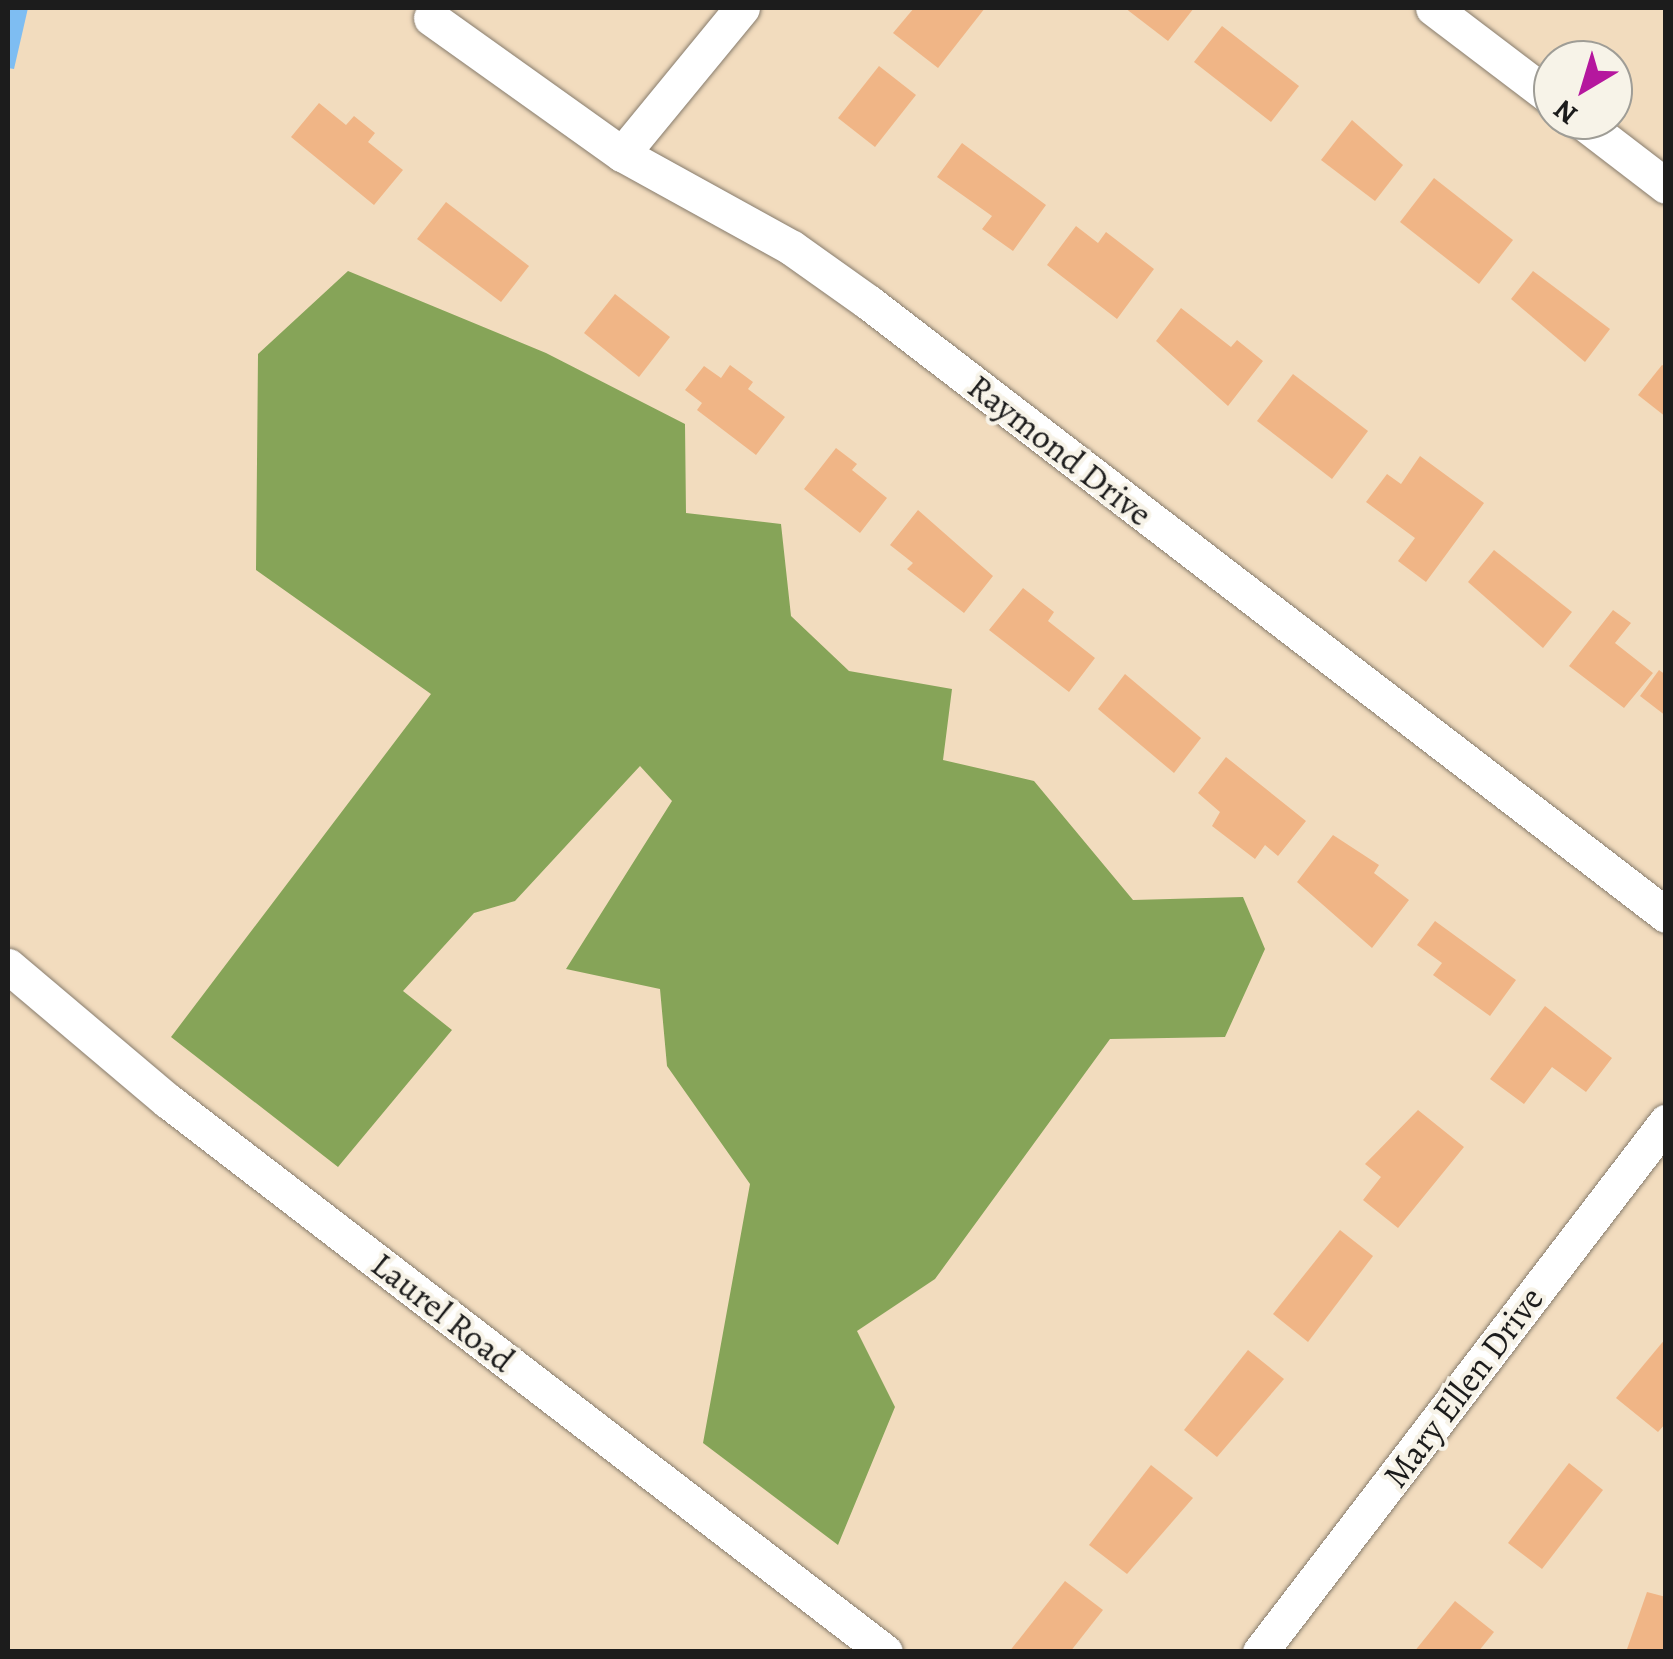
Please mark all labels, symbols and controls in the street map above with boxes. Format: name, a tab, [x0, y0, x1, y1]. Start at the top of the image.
north arrow	[1533, 40, 1633, 140]
text: N	[1546, 91, 1585, 133]
street label: Raymond Drive	[960, 365, 1160, 535]
street label: Laurel Road	[363, 1243, 523, 1381]
street label: Mary Ellen Drive	[1374, 1278, 1552, 1496]

